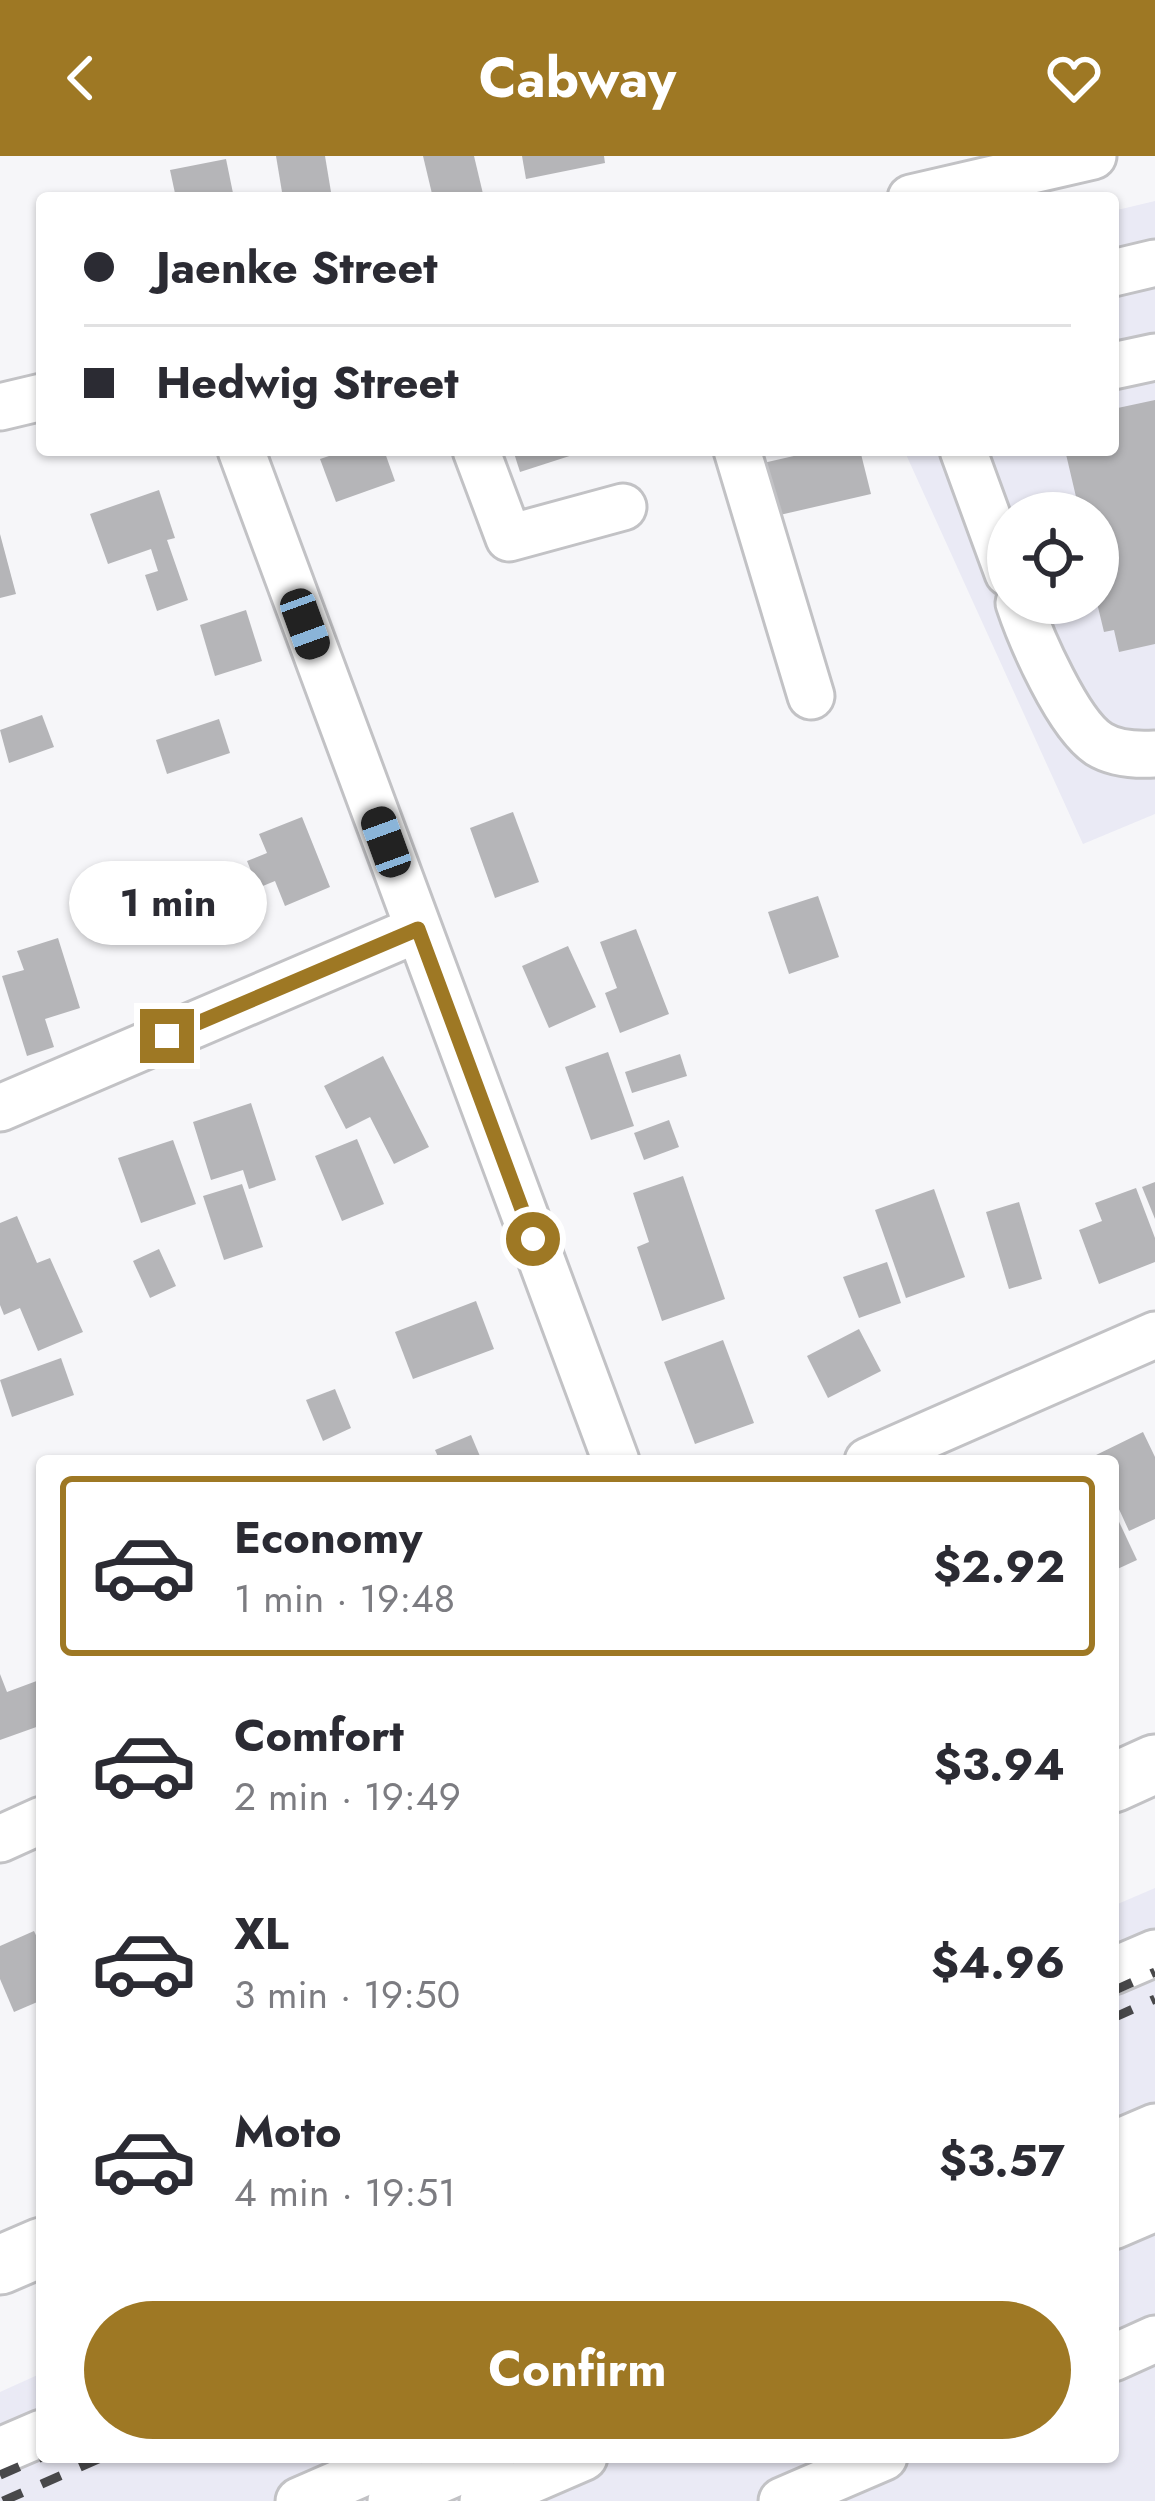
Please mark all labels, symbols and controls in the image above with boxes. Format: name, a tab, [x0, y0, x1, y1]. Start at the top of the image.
text: Cabway	[479, 39, 676, 117]
icon: back	[48, 45, 114, 111]
icon: heart	[1041, 45, 1107, 111]
text: Jaenke Street	[156, 235, 437, 300]
text: Hedwig Street	[156, 350, 459, 415]
map controls	[987, 492, 1119, 624]
button: locate	[987, 492, 1119, 624]
car	[276, 584, 334, 664]
car	[357, 802, 415, 882]
callout: 1 min	[68, 862, 266, 946]
text: 1 min	[120, 874, 216, 931]
route end	[140, 1009, 194, 1063]
route start	[506, 1212, 560, 1266]
text: Economy	[234, 1505, 422, 1570]
icon: car	[90, 1512, 198, 1620]
text: $2.92	[933, 1534, 1065, 1599]
text: 1 min · 19:48	[234, 1570, 455, 1627]
text: Comfort	[234, 1703, 404, 1768]
icon: car	[90, 1710, 198, 1818]
text: $3.94	[934, 1732, 1065, 1797]
text: 2 min · 19:49	[234, 1768, 461, 1825]
text: XL	[234, 1901, 289, 1966]
icon: car	[90, 1908, 198, 2016]
text: $4.96	[931, 1930, 1065, 1995]
text: 3 min · 19:50	[234, 1966, 460, 2023]
text: Moto	[234, 2099, 342, 2164]
icon: car	[90, 2106, 198, 2214]
text: $3.57	[939, 2128, 1065, 2193]
text: 4 min · 19:51	[234, 2164, 456, 2221]
button: Confirm	[84, 2301, 1071, 2439]

